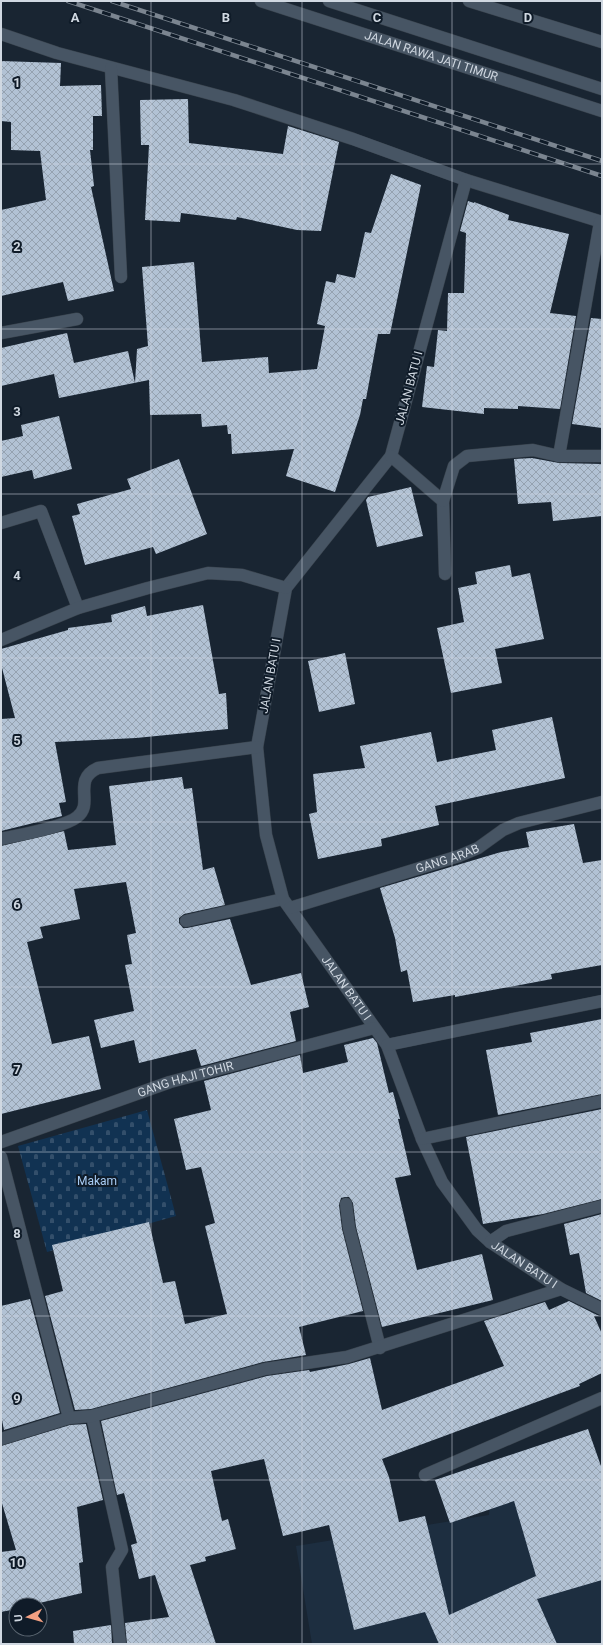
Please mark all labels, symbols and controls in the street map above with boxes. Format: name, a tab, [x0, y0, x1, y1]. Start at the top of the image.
text: A	[71, 10, 80, 25]
text: B	[222, 10, 230, 25]
text: C	[373, 10, 382, 25]
text: D	[524, 10, 532, 25]
street label: JALAN RAWA JATI TIMUR	[363, 28, 500, 84]
text: 1	[13, 75, 21, 90]
text: 2	[13, 239, 21, 254]
street label: JALAN BATU I	[392, 349, 426, 427]
text: 3	[13, 404, 21, 419]
text: 4	[13, 568, 21, 583]
street label: JALAN BATU I	[257, 637, 283, 715]
text: 5	[13, 733, 21, 748]
street label: GANG ARAB	[414, 841, 481, 876]
text: 6	[13, 897, 21, 912]
street label: JALAN BATU I	[318, 953, 374, 1023]
street label: GANG HAJI TOHIR	[136, 1058, 236, 1100]
text: 7	[13, 1062, 21, 1077]
park label: Makam	[77, 1174, 117, 1188]
text: 8	[13, 1226, 21, 1241]
street label: JALAN BATU I	[489, 1238, 560, 1291]
text: 9	[13, 1391, 21, 1406]
text: 10	[10, 1555, 24, 1570]
north arrow	[8, 1597, 48, 1637]
text: U	[12, 1614, 25, 1622]

